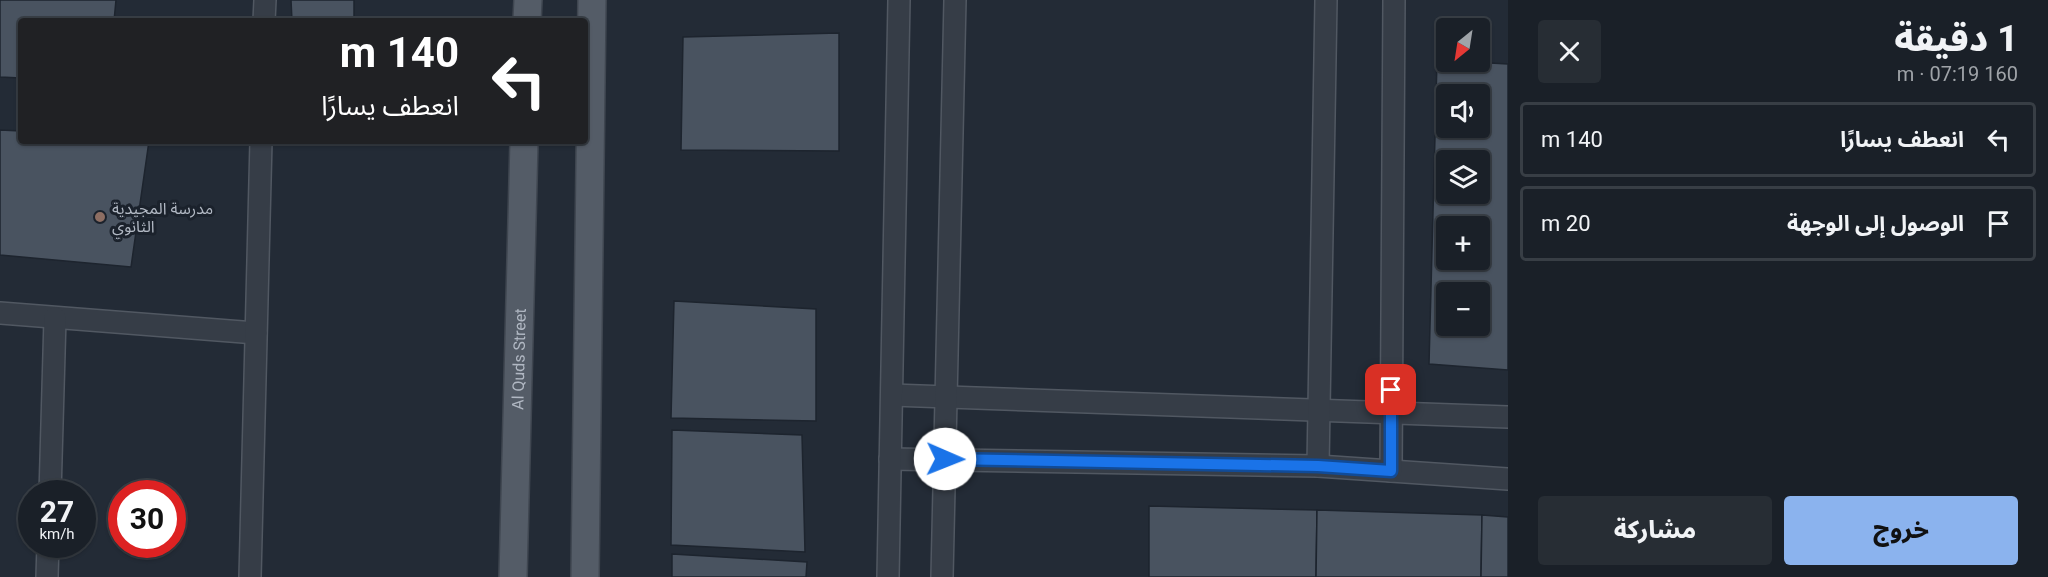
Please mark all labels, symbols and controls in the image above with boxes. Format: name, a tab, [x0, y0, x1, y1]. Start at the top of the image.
north arrow	[1436, 18, 1490, 72]
map controls	[1436, 18, 1490, 336]
text: 1 دقيقة	[1894, 18, 2018, 60]
button: close	[1538, 20, 1601, 83]
text: 140 m	[340, 28, 459, 77]
icon: left	[480, 42, 558, 120]
text: 160 m · 07:19	[1897, 62, 2018, 86]
button: sound	[1436, 84, 1490, 138]
text: انعطف يسارًا	[321, 90, 459, 122]
icon: left	[1982, 123, 2015, 156]
text: 140 m	[1541, 127, 1603, 152]
text: انعطف يسارًا	[1840, 127, 1964, 152]
button: layers	[1436, 150, 1490, 204]
place label: مدرسة المجيدية الثانوي	[112, 199, 213, 239]
icon: arrive	[1982, 207, 2015, 240]
marker: مدرسة المجيدية الثانوي	[93, 210, 107, 224]
text: 20 m	[1541, 211, 1591, 236]
text: الوصول إلى الوجهة	[1787, 211, 1964, 236]
button: +	[1436, 216, 1490, 270]
button: −	[1436, 282, 1490, 336]
street label: Al Quds Street	[508, 308, 530, 410]
pin	[1365, 364, 1416, 415]
icon: arrive	[1374, 373, 1407, 406]
position arrow	[913, 427, 977, 491]
speed limit sign: 30	[108, 480, 186, 558]
text: 27	[40, 494, 74, 529]
button: مشاركة	[1538, 496, 1772, 565]
button: خروج	[1784, 496, 2018, 565]
text: km/h	[39, 525, 75, 543]

